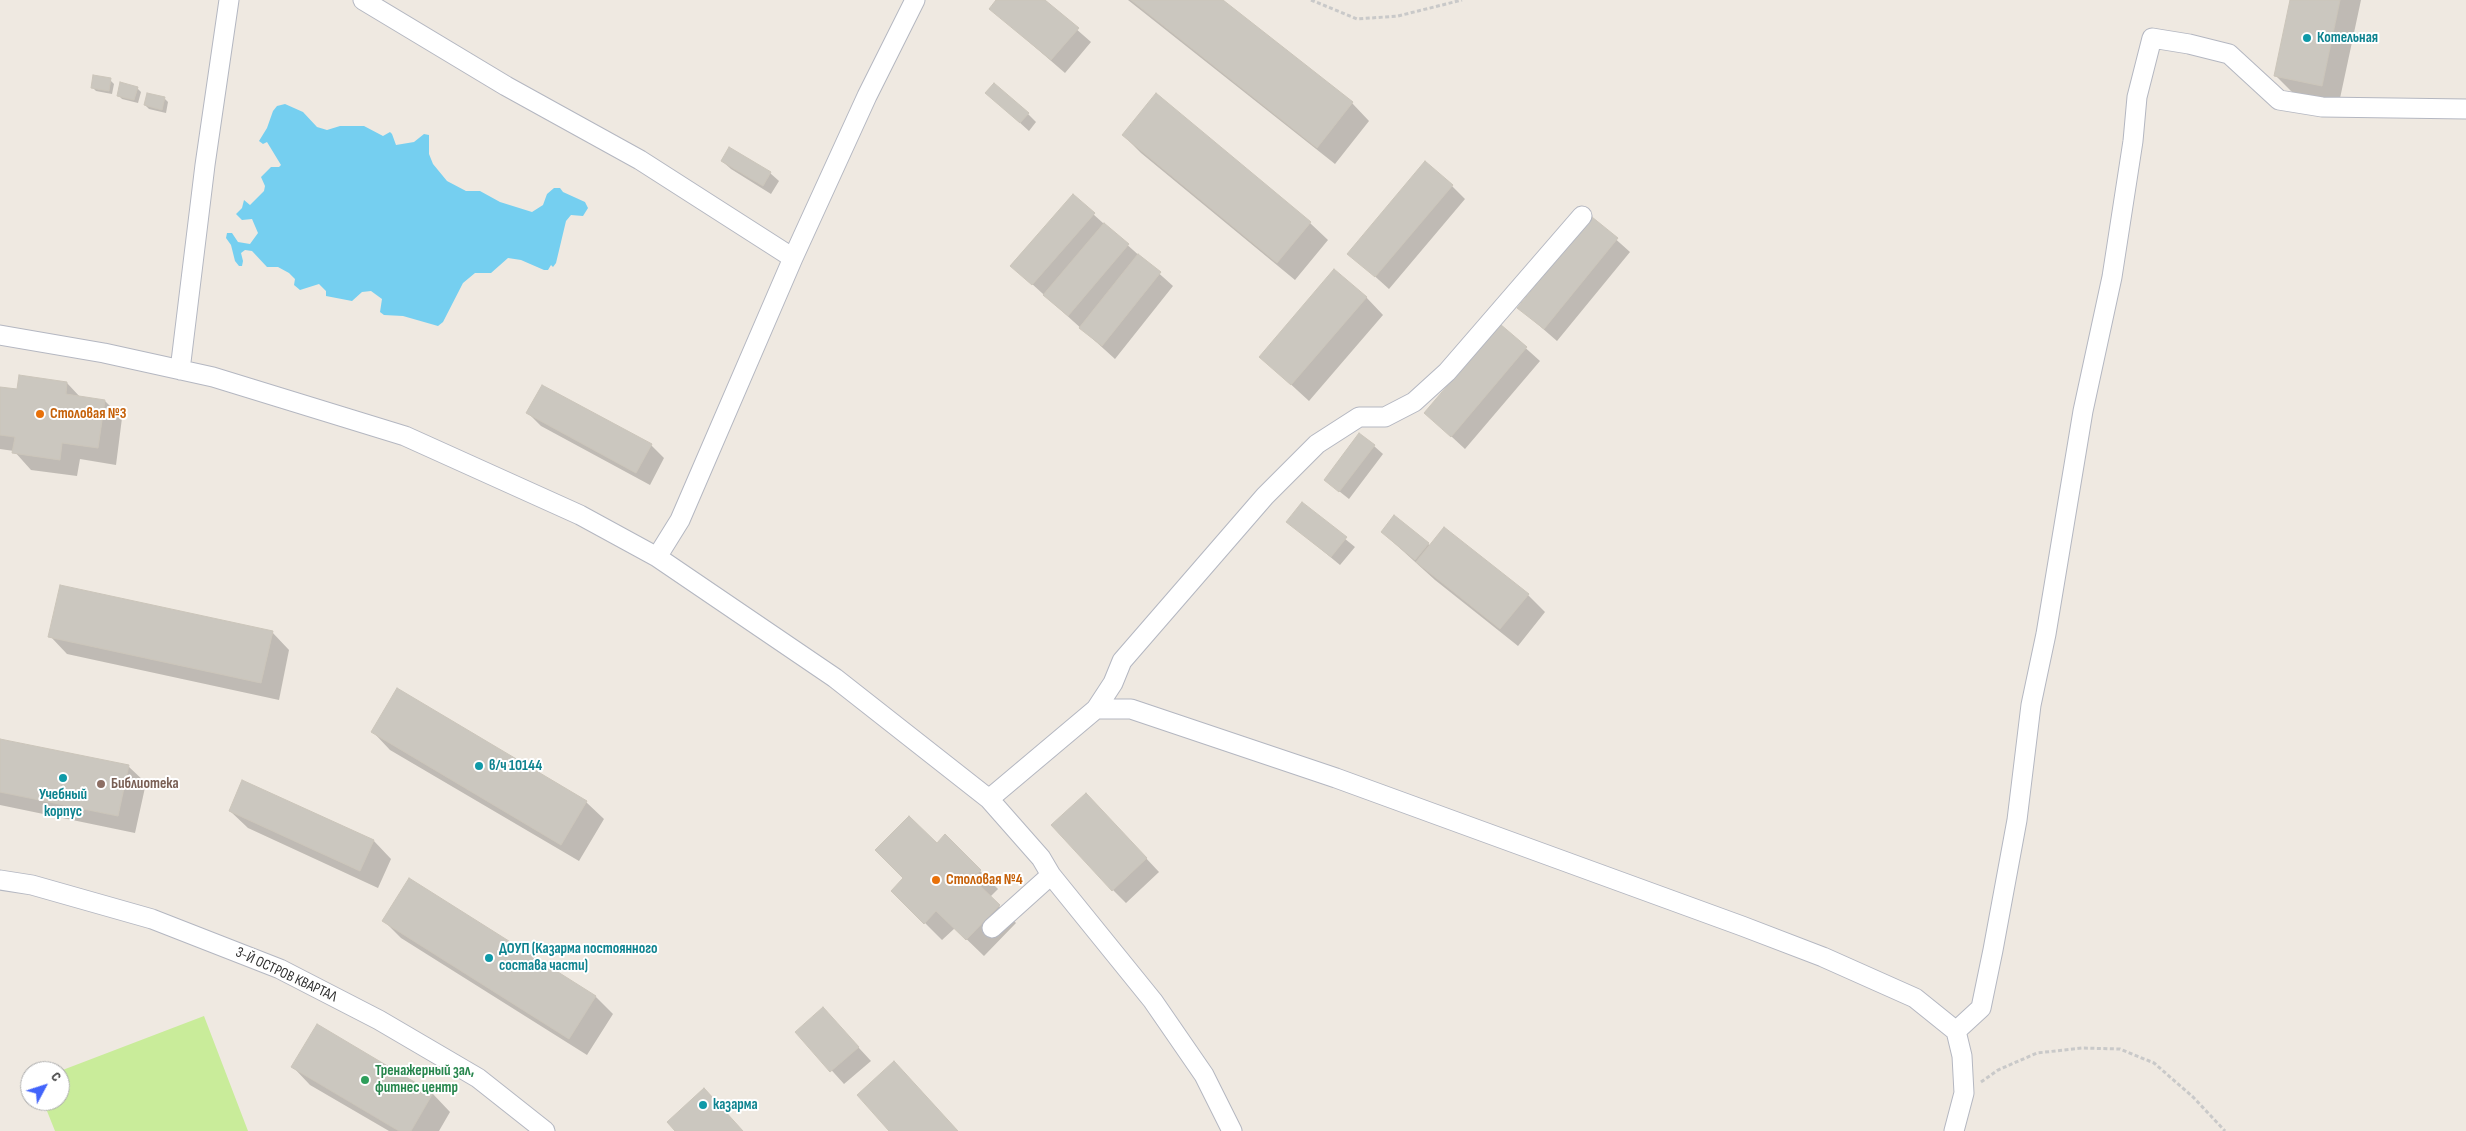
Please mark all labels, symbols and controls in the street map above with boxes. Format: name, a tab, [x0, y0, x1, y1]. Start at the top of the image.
place label: Котельная	[2317, 29, 2378, 47]
marker: Котельная	[2301, 32, 2313, 44]
place label: Столовая №3	[50, 405, 126, 423]
marker: Столовая №3	[34, 408, 46, 420]
place label: в/ч 10144	[489, 757, 542, 775]
marker: в/ч 10144	[473, 760, 485, 772]
marker: Учебный корпус	[57, 772, 69, 784]
place label: Библиотека	[111, 775, 179, 793]
marker: Библиотека	[95, 778, 107, 790]
place label: Учебный корпус	[39, 786, 87, 821]
place label: Столовая №4	[946, 871, 1023, 889]
marker: Столовая №4	[930, 874, 942, 886]
place label: ДОУП (Казарма постоянного состава части)	[499, 940, 658, 975]
street label: 3-Й ОСТРОВ КВАРТАЛ	[232, 944, 340, 1006]
marker: ДОУП (Казарма постоянного состава части)	[483, 952, 495, 964]
north arrow	[20, 1061, 70, 1111]
place label: Тренажерный зал, фитнес центр	[375, 1062, 474, 1097]
text: С	[47, 1068, 65, 1085]
marker: Тренажерный зал, фитнес центр	[359, 1074, 371, 1086]
place label: казарма	[713, 1096, 758, 1114]
marker: казарма	[697, 1099, 709, 1111]

